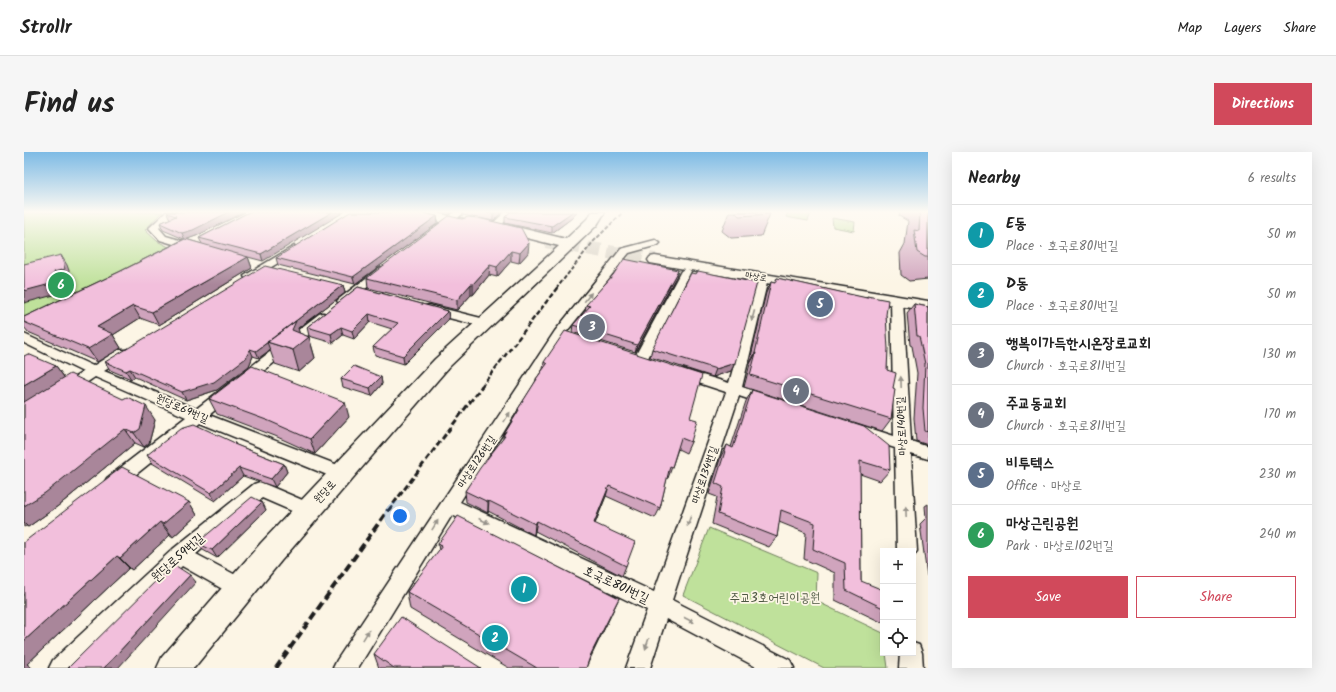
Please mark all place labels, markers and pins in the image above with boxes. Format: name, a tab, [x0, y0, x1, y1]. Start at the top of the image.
pin: 6	[48, 270, 74, 300]
pin: 5	[807, 289, 833, 319]
pin: 3	[579, 312, 605, 342]
pin: 4	[783, 376, 809, 406]
pin: 1	[511, 574, 537, 604]
pin: 2	[482, 623, 508, 653]

